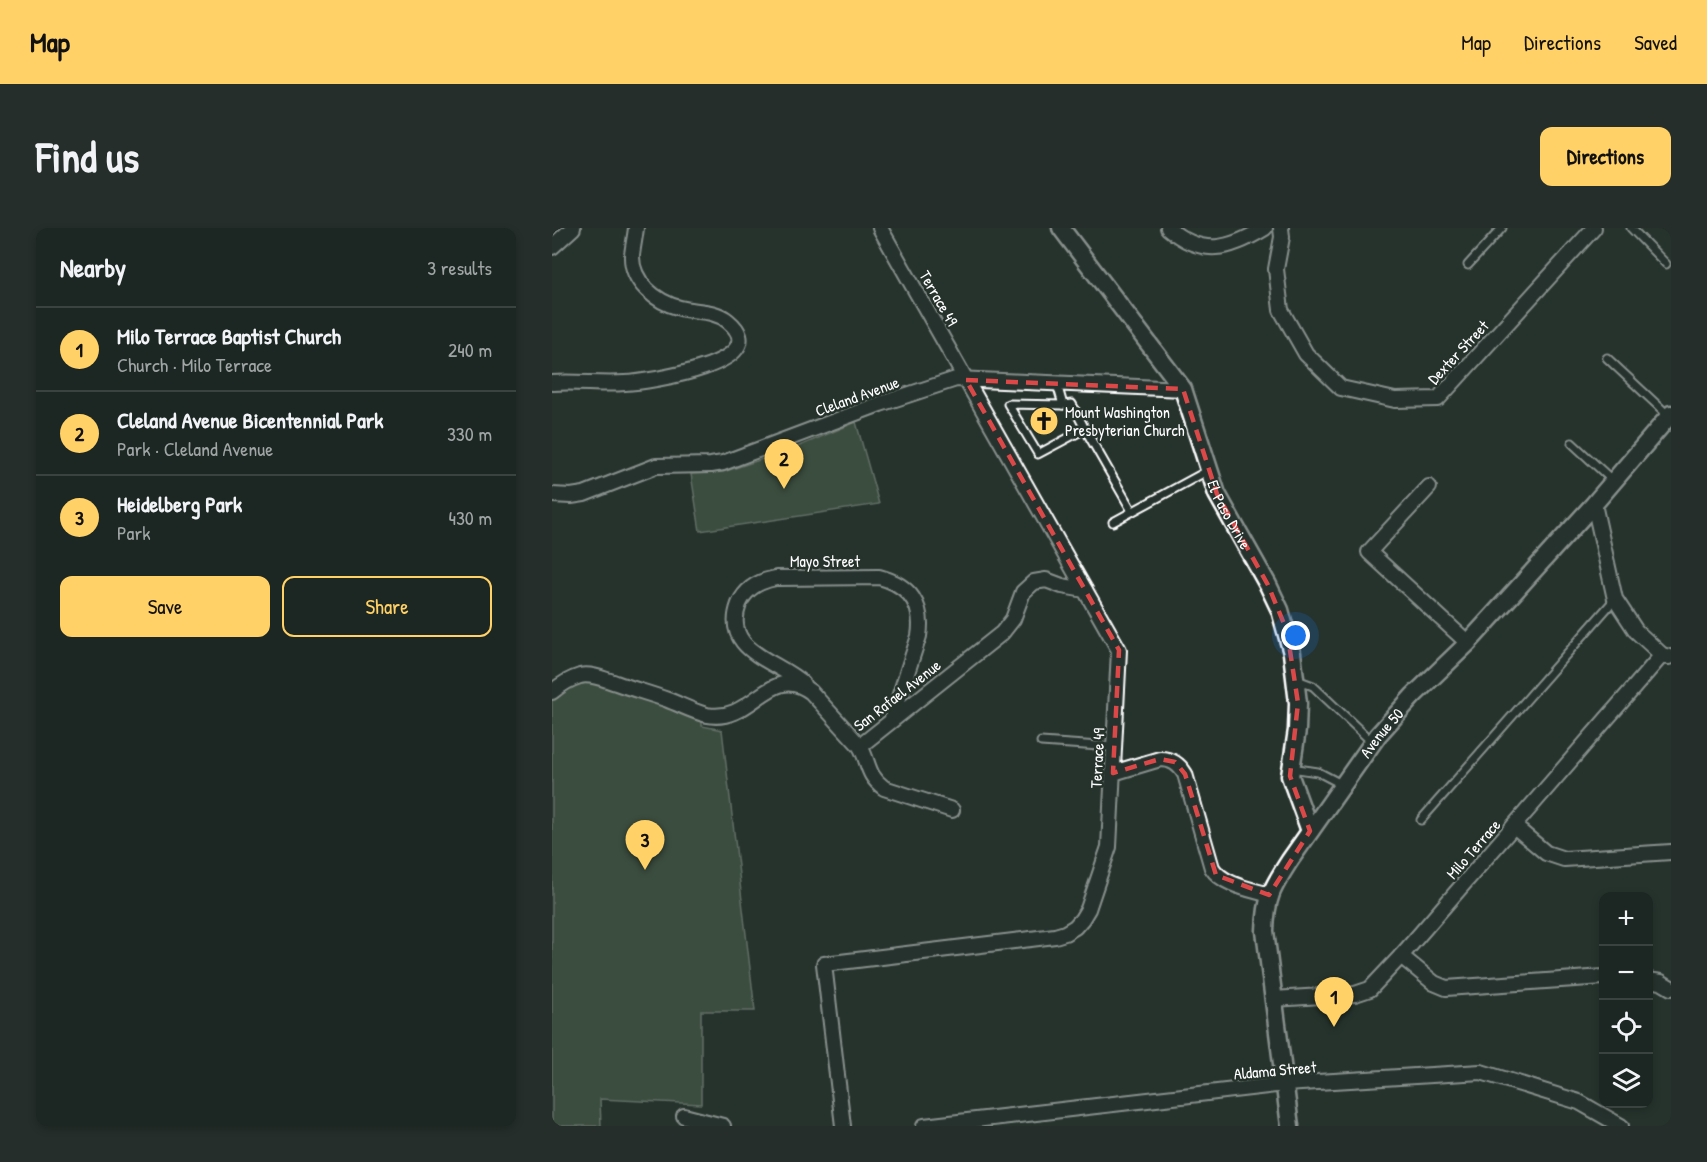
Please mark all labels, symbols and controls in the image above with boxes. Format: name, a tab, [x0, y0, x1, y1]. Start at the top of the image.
text: Map	[30, 23, 70, 61]
text: Map	[1461, 28, 1491, 57]
text: Directions	[1524, 28, 1601, 57]
text: Saved	[1634, 28, 1677, 57]
button: Directions	[1540, 127, 1671, 186]
text: Find us	[36, 128, 139, 185]
text: Nearby	[60, 250, 126, 285]
text: 3 results	[427, 254, 492, 281]
street label: Terrace 49	[914, 266, 964, 330]
street label: Dexter Street	[1423, 315, 1494, 389]
text: Milo Terrace Baptist Church	[117, 321, 341, 351]
text: 1	[76, 336, 83, 363]
text: 240 m	[448, 336, 492, 363]
text: Church · Milo Terrace	[117, 351, 272, 378]
street label: Cleland Avenue	[812, 370, 903, 421]
place label: Mount Washington Presbyterian Church	[1065, 401, 1185, 441]
text: Cleland Avenue Bicentennial Park	[117, 405, 383, 435]
church icon: Mount Washington Presbyterian Church	[1028, 405, 1060, 437]
text: 2	[75, 420, 84, 447]
text: 330 m	[447, 420, 492, 447]
text: Park · Cleland Avenue	[117, 435, 273, 462]
pin: 2	[764, 440, 804, 489]
street label: El Paso Drive	[1202, 477, 1257, 553]
text: Heidelberg Park	[117, 489, 242, 519]
text: 3	[75, 504, 84, 531]
text: 430 m	[448, 504, 492, 531]
text: Park	[117, 519, 150, 546]
street label: Mayo Street	[790, 550, 860, 572]
button: Save	[60, 576, 270, 637]
button: Share	[282, 576, 492, 637]
your location	[1281, 621, 1310, 650]
street label: San Rafael Avenue	[849, 654, 946, 736]
street label: Avenue 50	[1354, 703, 1408, 762]
street label: Terrace 49	[1084, 727, 1110, 789]
street label: Milo Terrace	[1441, 814, 1506, 884]
pin: 3	[626, 820, 664, 870]
map controls	[1599, 892, 1653, 1108]
button: +	[1599, 892, 1653, 946]
button: −	[1599, 946, 1653, 1000]
pin: 1	[1314, 978, 1354, 1027]
button: locate	[1599, 1000, 1653, 1054]
button: layers	[1599, 1054, 1653, 1108]
street label: Aldama Street	[1233, 1055, 1318, 1085]

